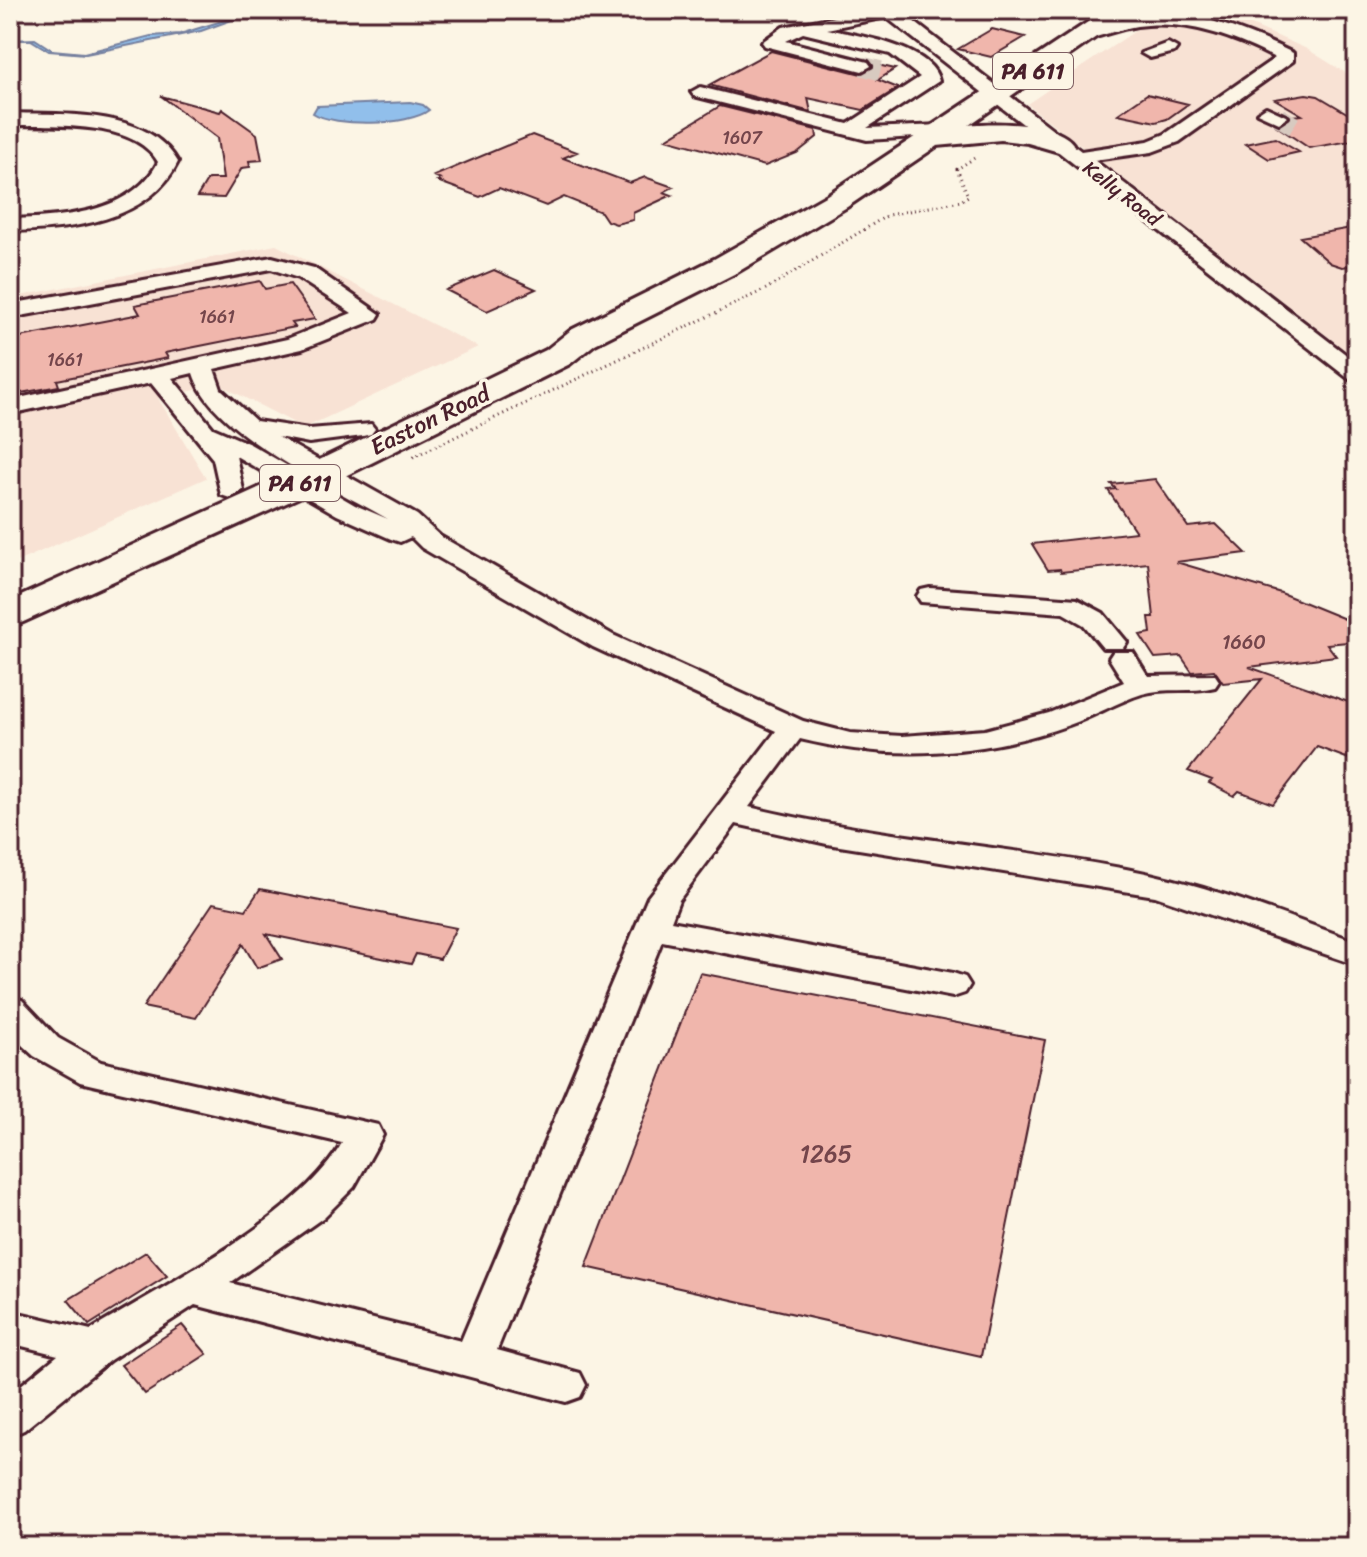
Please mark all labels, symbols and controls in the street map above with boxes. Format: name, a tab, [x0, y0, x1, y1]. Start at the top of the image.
road number: PA 611	[993, 53, 1073, 89]
house number: 1607	[722, 122, 764, 154]
street label: Kelly Road	[1075, 151, 1170, 236]
house number: 1661	[199, 301, 235, 333]
house number: 1661	[47, 344, 83, 376]
street label: Easton Road	[363, 372, 500, 467]
road number: PA 611	[260, 465, 340, 501]
house number: 1660	[1222, 625, 1266, 660]
house number: 1265	[800, 1133, 852, 1175]

